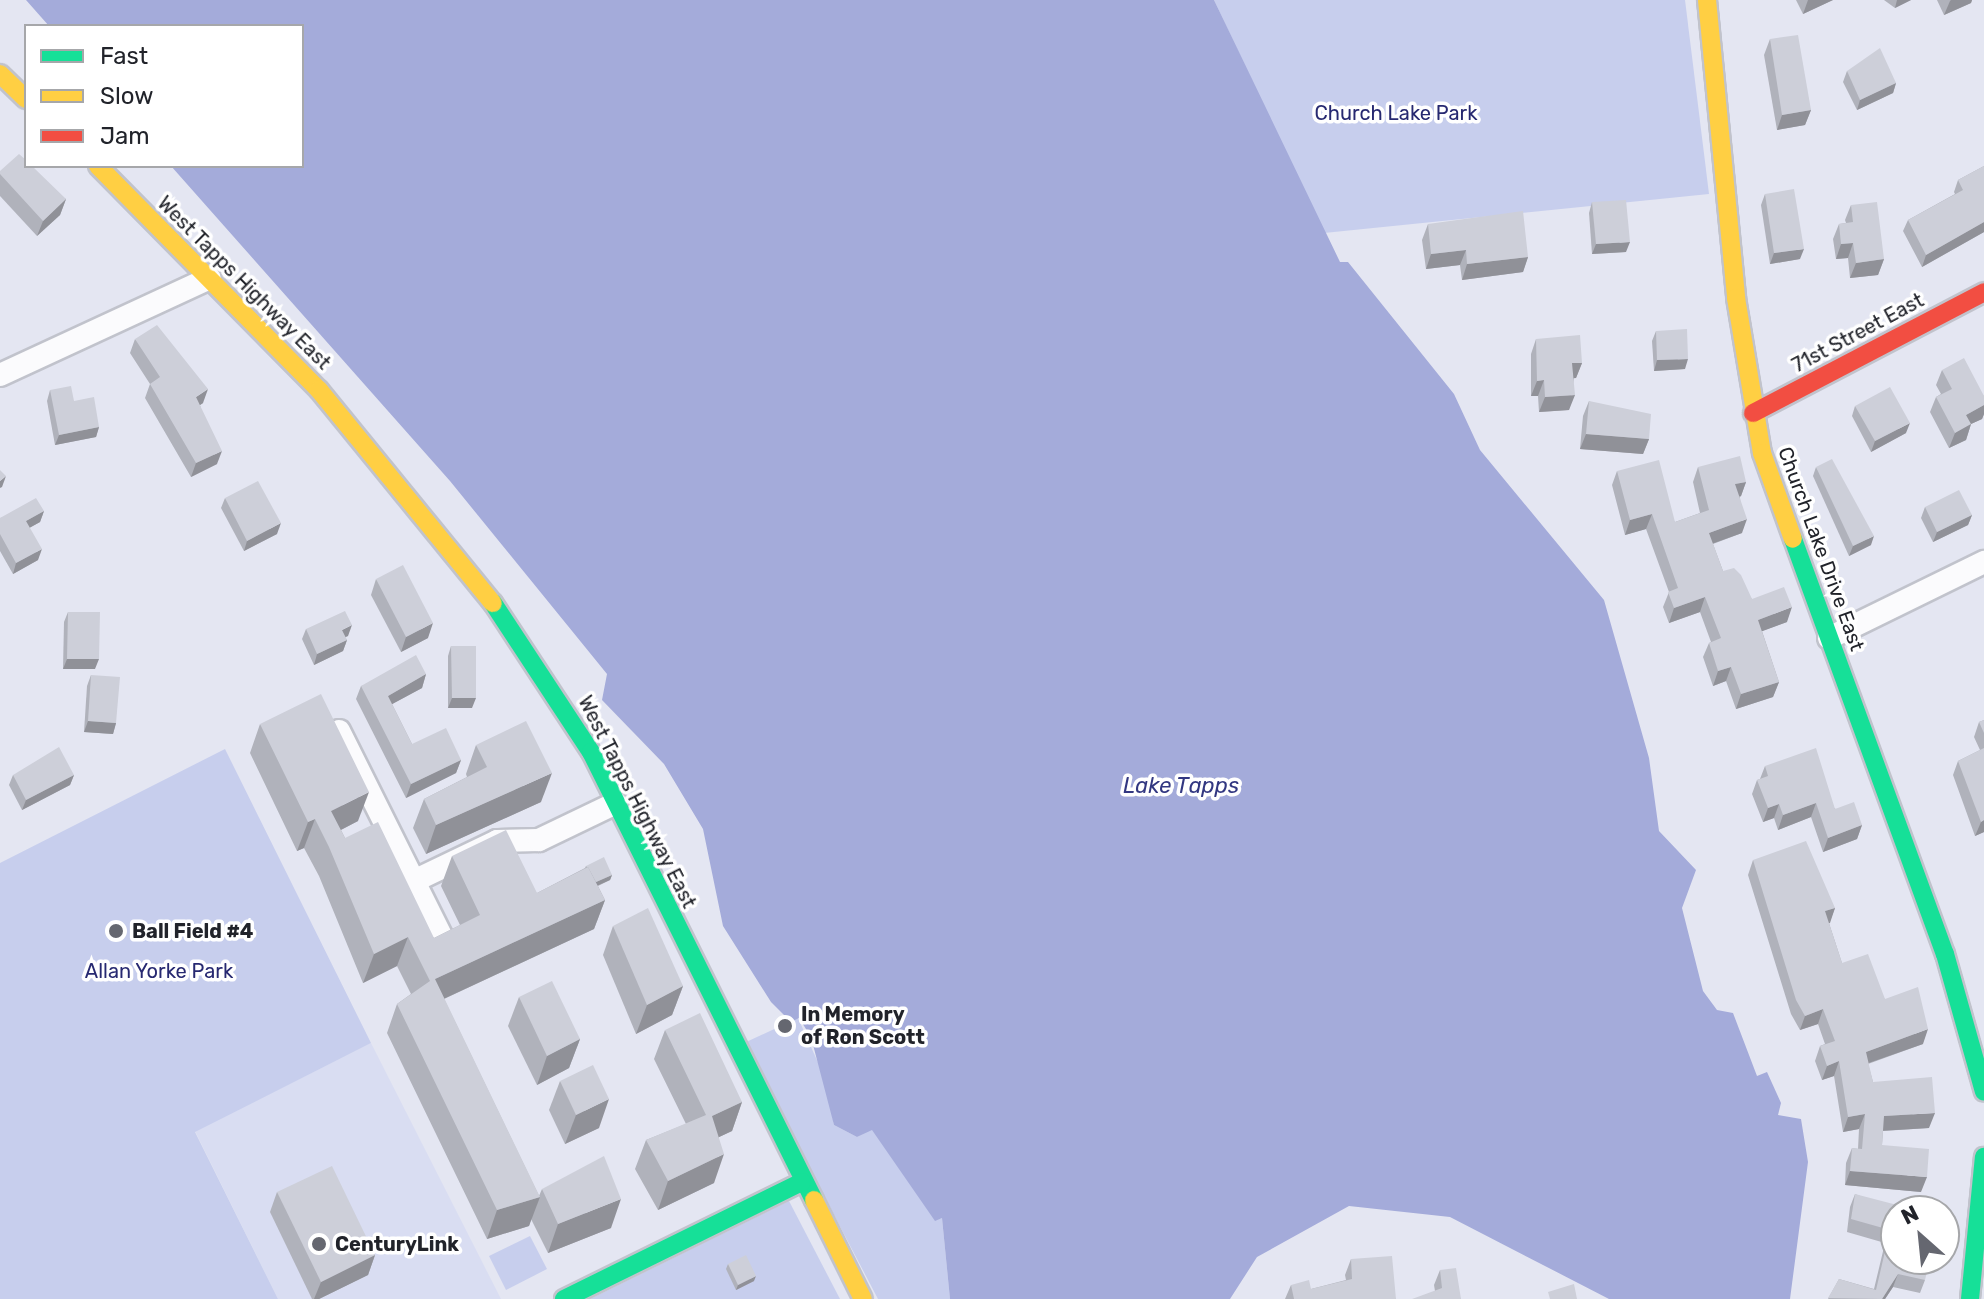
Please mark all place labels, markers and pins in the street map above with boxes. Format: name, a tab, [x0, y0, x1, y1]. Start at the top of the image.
place label: Ball Field #4	[132, 919, 254, 943]
marker: Ball Field #4	[107, 922, 125, 940]
place label: In Memory of Ron Scott	[801, 1002, 925, 1049]
marker: In Memory of Ron Scott	[776, 1017, 794, 1035]
place label: CenturyLink	[335, 1232, 459, 1256]
marker: CenturyLink	[310, 1235, 328, 1253]

